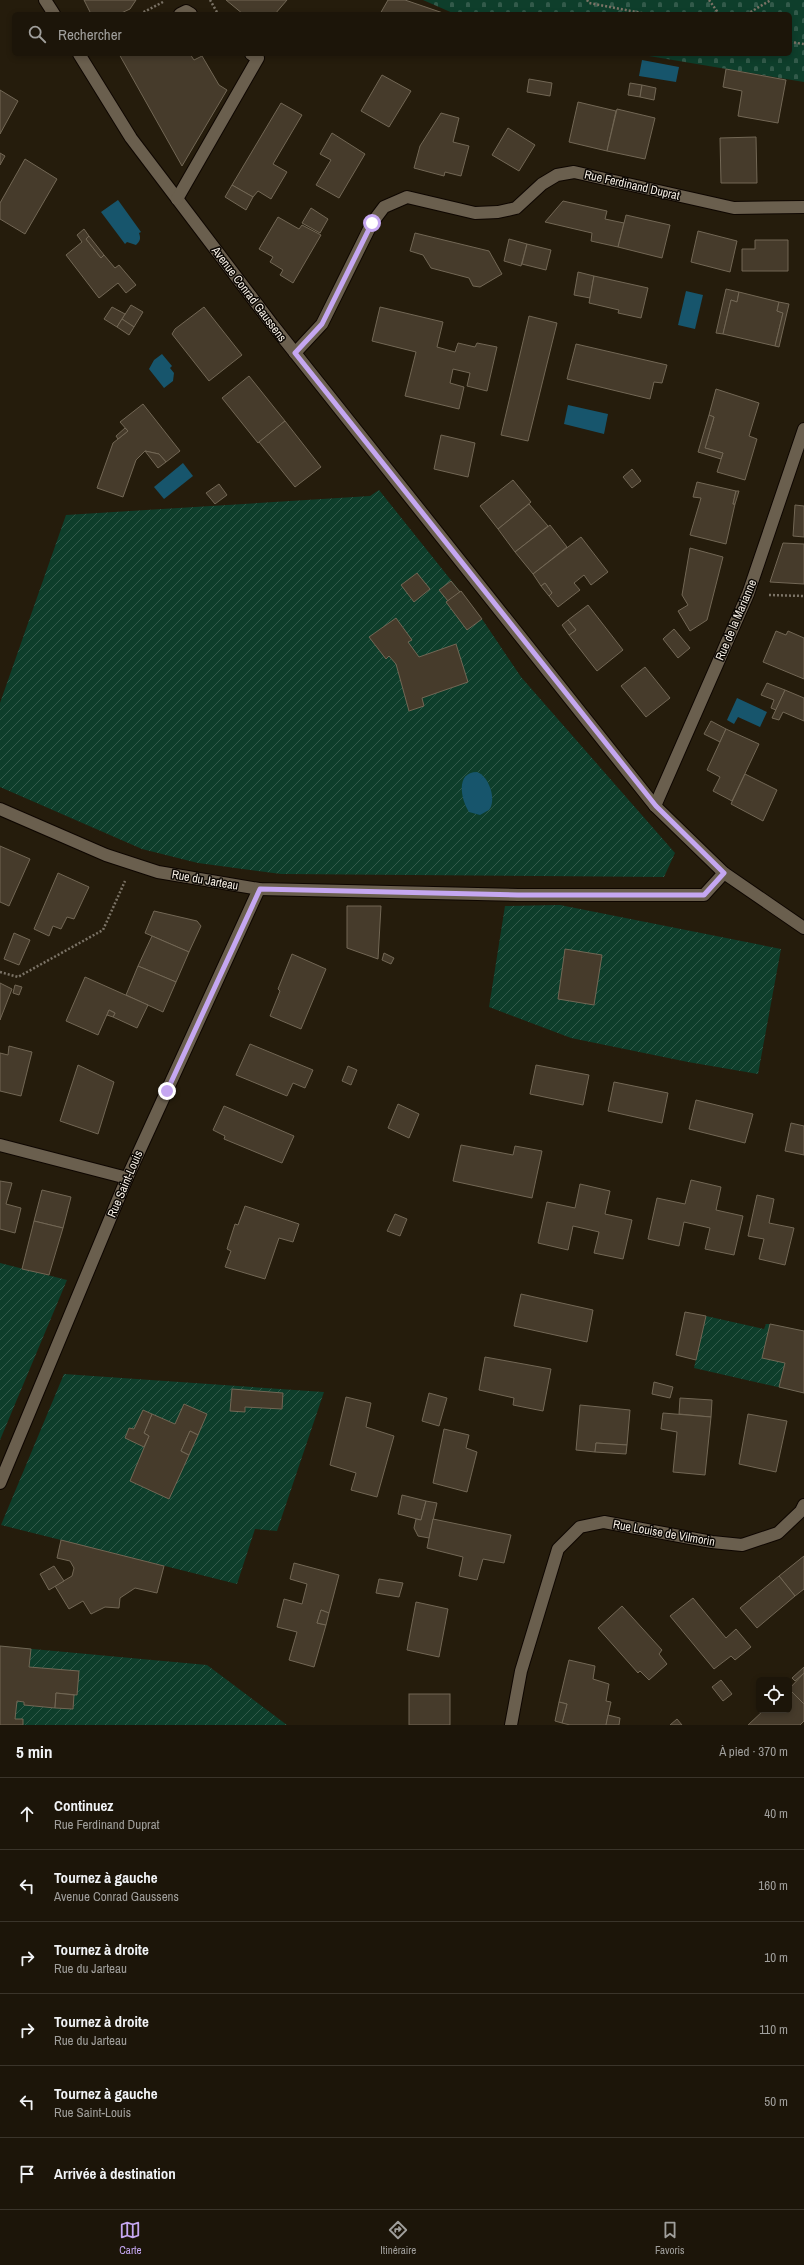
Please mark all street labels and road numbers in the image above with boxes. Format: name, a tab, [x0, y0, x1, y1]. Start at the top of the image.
street label: Rue Ferdinand Duprat	[583, 166, 682, 204]
street label: Avenue Conrad Gaussens	[207, 242, 290, 345]
street label: Rue de la Marianne	[712, 577, 760, 663]
street label: Rue du Jarteau	[170, 866, 240, 894]
street label: Rue Saint-Louis	[104, 1148, 146, 1220]
street label: Rue Louise de Vilmorin	[612, 1516, 716, 1550]

